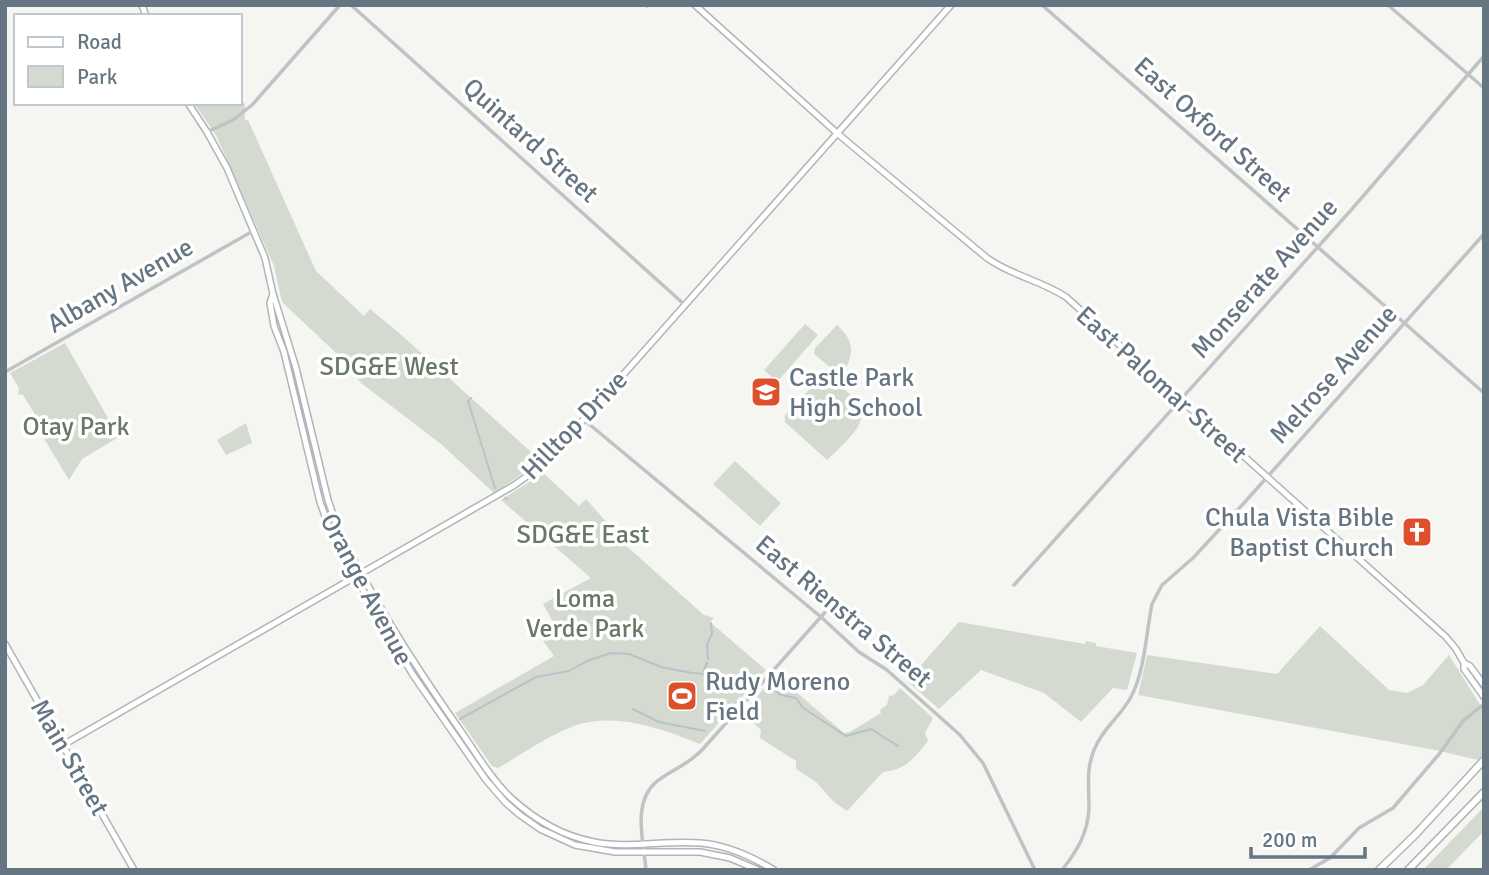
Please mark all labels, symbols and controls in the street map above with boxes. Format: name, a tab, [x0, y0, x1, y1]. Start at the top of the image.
legend	[14, 14, 242, 105]
text: Road	[77, 29, 122, 55]
street label: East Oxford Street	[1127, 50, 1298, 209]
text: Park	[77, 64, 118, 90]
street label: Quintard Street	[456, 72, 605, 210]
street label: Monserate Avenue	[1185, 192, 1345, 365]
street label: Albany Avenue	[42, 231, 199, 341]
street label: Melrose Avenue	[1263, 299, 1404, 451]
street label: East Palomar Street	[1069, 300, 1253, 470]
park label: SDG&E West	[319, 351, 459, 383]
place label: Castle Park High School	[789, 362, 923, 424]
street label: Hilltop Drive	[515, 365, 635, 487]
school or university icon: Castle Park High School	[749, 375, 783, 409]
park label: Otay Park	[23, 411, 129, 443]
place label: Chula Vista Bible Baptist Church	[1205, 502, 1394, 564]
street label: Orange Avenue	[313, 508, 420, 671]
church icon: Chula Vista Bible Baptist Church	[1400, 515, 1434, 549]
park label: SDG&E East	[517, 519, 649, 551]
street label: East Rienstra Street	[749, 529, 938, 695]
park label: Loma Verde Park	[526, 583, 644, 645]
place label: Rudy Moreno Field	[705, 666, 850, 728]
sports icon: Rudy Moreno Field	[665, 679, 699, 713]
street label: Main Street	[23, 694, 115, 821]
scale bar	[1251, 816, 1365, 860]
text: 200 m	[1262, 827, 1317, 853]

